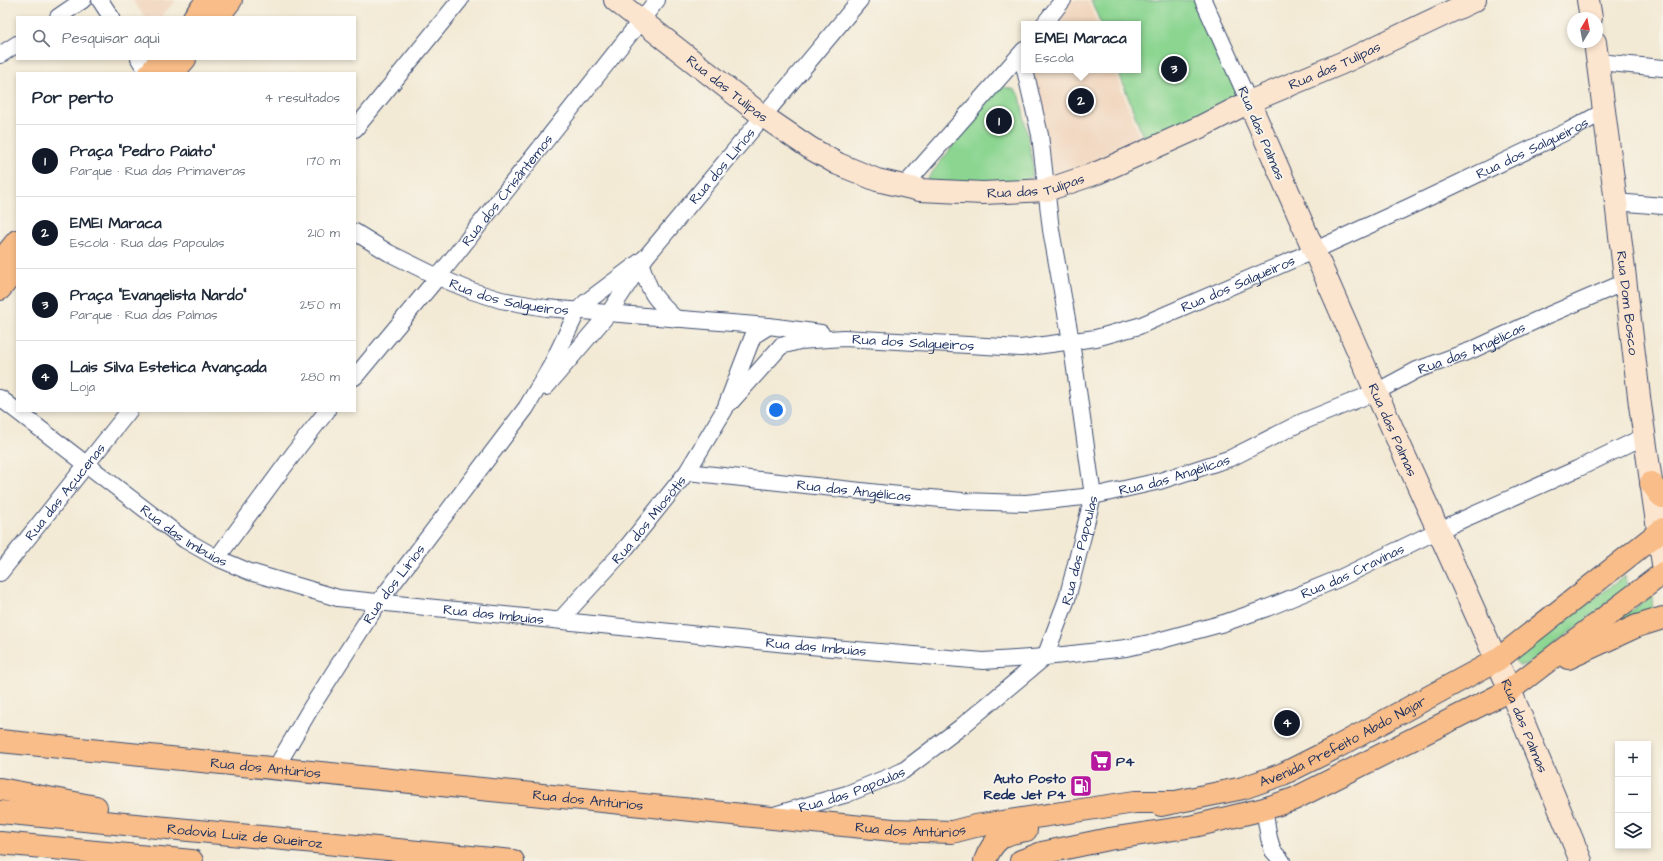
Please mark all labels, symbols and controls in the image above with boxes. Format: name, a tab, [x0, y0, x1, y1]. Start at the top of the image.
north arrow	[1567, 12, 1603, 48]
search box	[16, 16, 356, 60]
popup	[1021, 21, 1141, 73]
icon: search	[30, 27, 52, 49]
text: Pesquisar aqui	[62, 28, 159, 49]
text: EMEI Maraca	[1035, 28, 1127, 49]
street label: Rua das Tulipas	[1285, 37, 1384, 95]
text: Escola	[1035, 49, 1074, 67]
street label: Rua das Tulipas	[682, 51, 772, 128]
pin: 3	[1161, 54, 1187, 84]
street label: Rua das Palmas	[1232, 83, 1290, 183]
text: Por perto	[32, 86, 113, 110]
pin: 2	[1068, 86, 1094, 116]
text: 4 resultados	[264, 89, 340, 107]
pin: 1	[986, 106, 1012, 136]
street label: Rua dos Salgueiros	[1473, 113, 1592, 184]
street label: Rua dos Lírios	[685, 124, 760, 209]
street label: Rua dos Crisântemos	[457, 130, 558, 251]
text: Praça "Pedro Paiato"	[70, 141, 215, 162]
text: 1	[44, 152, 46, 170]
text: 170 m	[307, 152, 340, 170]
text: Parque · Rua das Primaveras	[70, 162, 246, 180]
street label: Rua das Tulipas	[987, 169, 1087, 204]
text: EMEI Maraca	[70, 213, 162, 234]
text: 2	[41, 224, 49, 242]
text: 210 m	[307, 224, 340, 242]
text: Escola · Rua das Papoulas	[70, 234, 225, 252]
street label: Rua Dom Bosco	[1611, 250, 1643, 356]
street label: Rua dos Salgueiros	[1178, 251, 1298, 318]
street label: Rua dos Salgueiros	[446, 274, 570, 321]
text: Praça "Evangelista Nardo"	[70, 285, 247, 306]
text: 3	[42, 296, 48, 314]
text: 250 m	[300, 296, 340, 314]
text: Parque · Rua das Palmas	[70, 306, 218, 324]
street label: Rua das Angélicas	[1415, 318, 1529, 380]
street label: Rua dos Salgueiros	[851, 329, 975, 356]
text: Lais Silva Estetica Avançada	[70, 357, 267, 378]
text: 4	[41, 368, 49, 386]
text: 280 m	[301, 368, 340, 386]
text: Loja	[70, 378, 95, 396]
street label: Rua das Palmas	[1362, 380, 1422, 480]
your location	[766, 400, 786, 420]
street label: Rua das Açucenas	[21, 439, 111, 545]
street label: Rua das Angélicas	[1117, 450, 1233, 501]
street label: Rua dos Miosótis	[607, 472, 691, 569]
street label: Rua das Angélicas	[796, 475, 912, 507]
street label: Rua das Papoulas	[1057, 494, 1104, 608]
street label: Rua das Imbuias	[136, 500, 230, 572]
street label: Rua das Cravinas	[1298, 539, 1408, 604]
street label: Rua dos Lírios	[359, 541, 430, 628]
street label: Rua das Imbuias	[442, 600, 545, 630]
street label: Rua das Imbuias	[765, 633, 867, 662]
street label: Rua das Palmas	[1495, 676, 1552, 776]
street label: Avenida Prefeito Abdo Najar	[1257, 691, 1430, 793]
pin: 4	[1274, 708, 1300, 738]
map controls	[1615, 741, 1651, 849]
button: +	[1615, 741, 1651, 777]
supermarket icon: P4	[1088, 748, 1114, 774]
place label: P4	[1116, 752, 1135, 772]
street label: Rua dos Antúrios	[209, 753, 322, 784]
street label: Rua das Papoulas	[797, 762, 909, 818]
place label: Auto Posto Rede Jet P4	[983, 769, 1066, 805]
fuel station icon: Auto Posto Rede Jet P4	[1068, 773, 1094, 799]
button: −	[1615, 777, 1651, 813]
street label: Rua dos Antúrios	[532, 785, 644, 816]
button: layers	[1615, 813, 1651, 849]
street label: Rua dos Antúrios	[854, 817, 968, 843]
street label: Rodovia Luiz de Queiroz	[166, 819, 324, 854]

